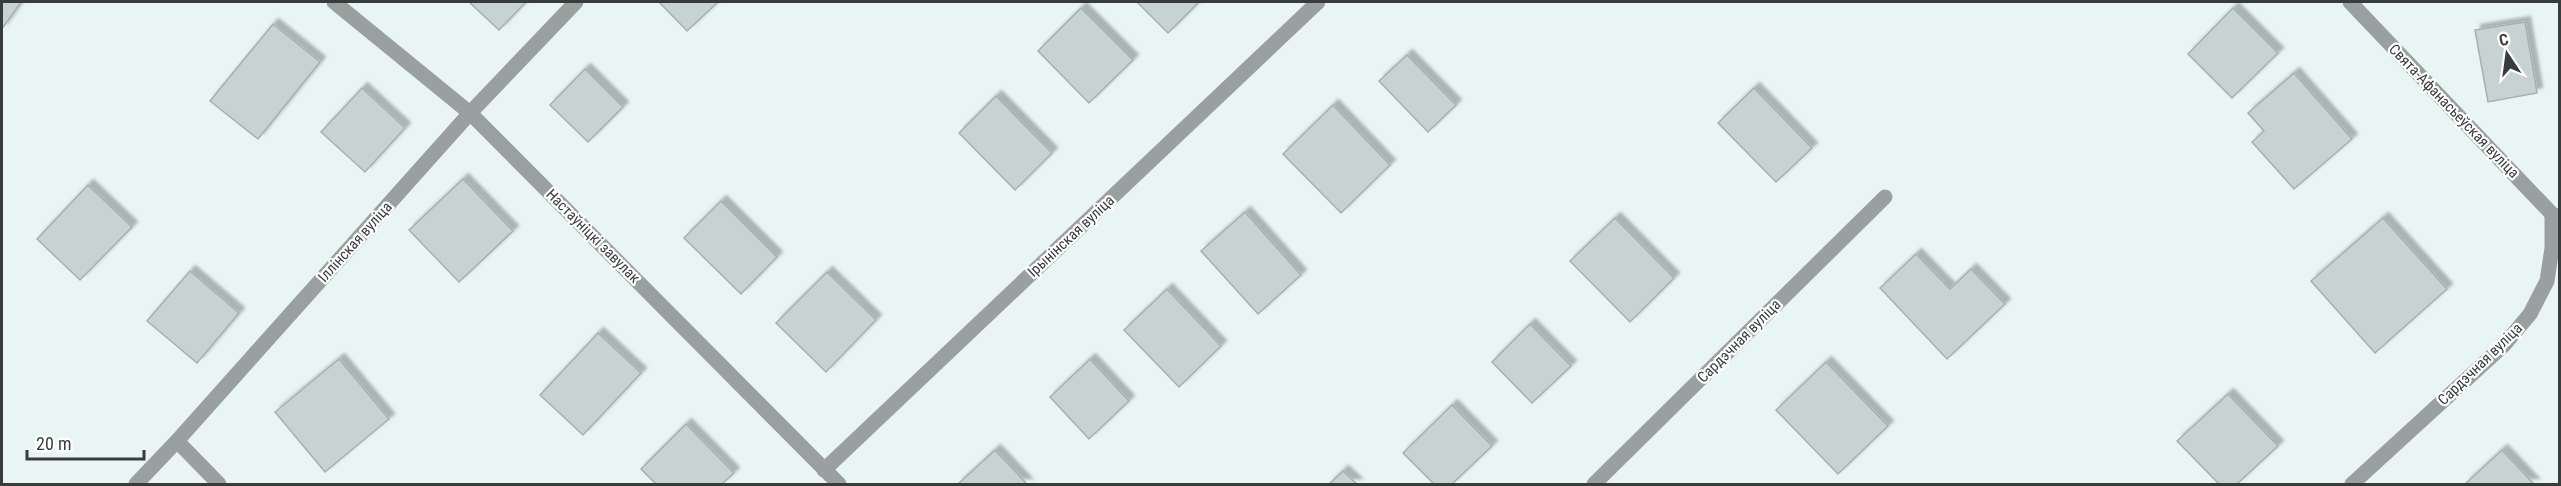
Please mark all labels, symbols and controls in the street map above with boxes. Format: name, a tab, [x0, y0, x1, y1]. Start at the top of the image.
north arrow	[2477, 24, 2537, 84]
street label: Свята-Афанасьеўская вуліца	[2385, 40, 2523, 182]
street label: Настаўніцкі завулак	[542, 185, 644, 287]
street label: Ірынінская вуліца	[1024, 191, 1118, 281]
street label: Іллінская вуліца	[314, 198, 396, 286]
street label: Сардэчная вуліца	[1694, 296, 1784, 386]
street label: Сардэчная вуліца	[2434, 319, 2526, 409]
scale bar	[27, 423, 144, 461]
text: 20 m	[36, 433, 71, 454]

